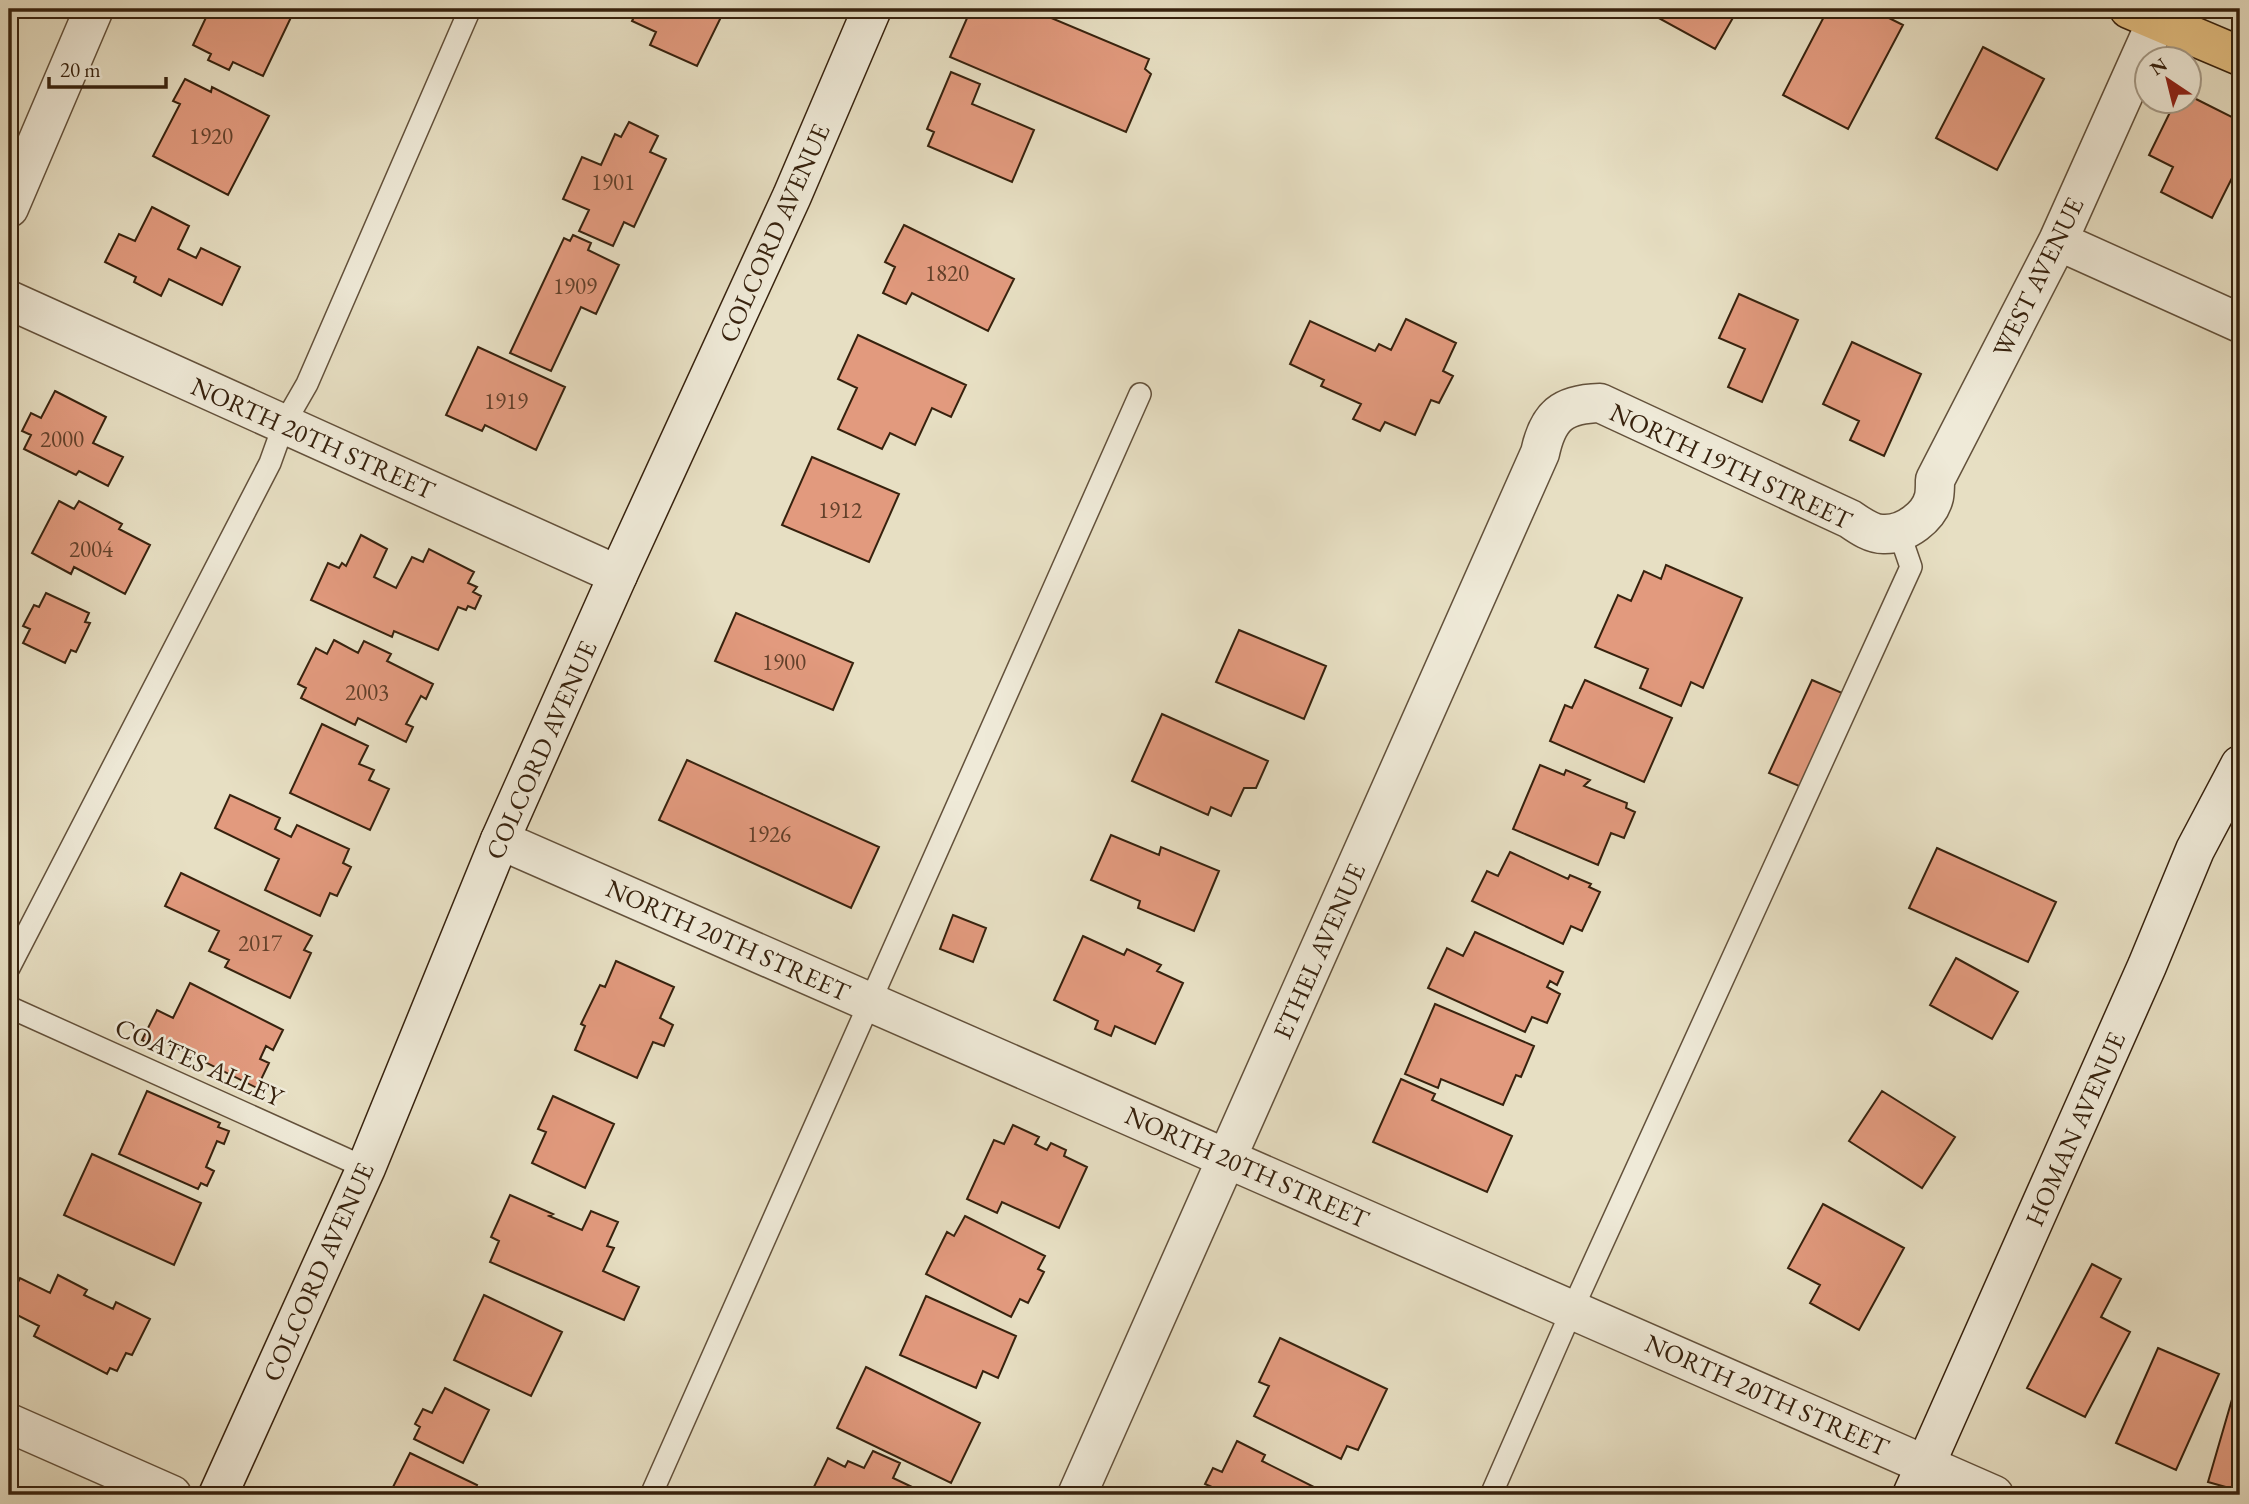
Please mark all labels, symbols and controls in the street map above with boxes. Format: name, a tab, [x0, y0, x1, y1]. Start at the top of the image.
scale bar	[49, 46, 166, 90]
north arrow	[2134, 46, 2204, 116]
text: N	[2145, 51, 2173, 81]
text: 20 m	[60, 56, 101, 83]
street label: COLCORD AVENUE	[710, 118, 838, 348]
house number: 1920	[189, 121, 233, 151]
house number: 1901	[591, 167, 635, 197]
street label: WEST AVENUE	[1985, 191, 2092, 363]
house number: 1820	[925, 258, 969, 288]
house number: 1909	[553, 271, 597, 301]
street label: NORTH 20TH STREET	[186, 369, 441, 507]
house number: 1919	[484, 386, 528, 416]
street label: NORTH 19TH STREET	[1604, 395, 1858, 537]
house number: 2000	[40, 424, 84, 454]
house number: 1912	[818, 495, 862, 525]
house number: 2004	[69, 534, 114, 564]
street label: COLCORD AVENUE	[477, 635, 605, 865]
house number: 1900	[762, 647, 806, 677]
house number: 2003	[345, 677, 389, 707]
house number: 1926	[747, 819, 791, 849]
street label: ETHEL AVENUE	[1265, 857, 1373, 1044]
street label: NORTH 20TH STREET	[601, 871, 856, 1009]
house number: 2017	[238, 928, 283, 958]
street label: COATES ALLEY	[110, 1010, 290, 1115]
street label: HOMAN AVENUE	[2017, 1026, 2133, 1231]
street label: NORTH 20TH STREET	[1120, 1098, 1375, 1236]
street label: COLCORD AVENUE	[254, 1157, 382, 1387]
street label: NORTH 20TH STREET	[1640, 1326, 1895, 1464]

